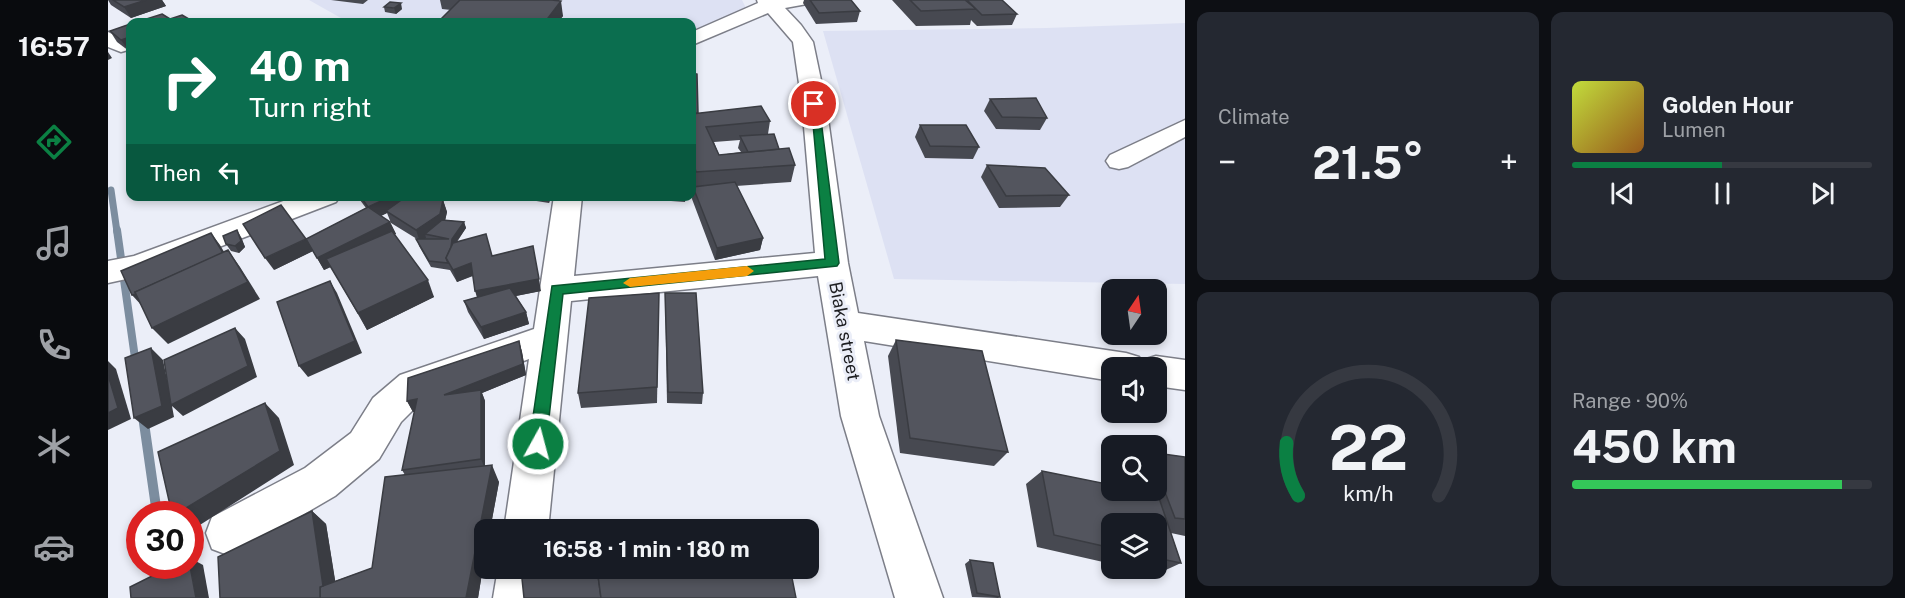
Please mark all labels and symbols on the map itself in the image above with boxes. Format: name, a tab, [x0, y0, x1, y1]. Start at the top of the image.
pin	[788, 78, 839, 129]
north arrow	[1101, 279, 1167, 345]
street label: Biaka street	[825, 280, 865, 382]
position arrow	[506, 412, 570, 476]
speed limit sign: 30	[126, 501, 204, 579]

